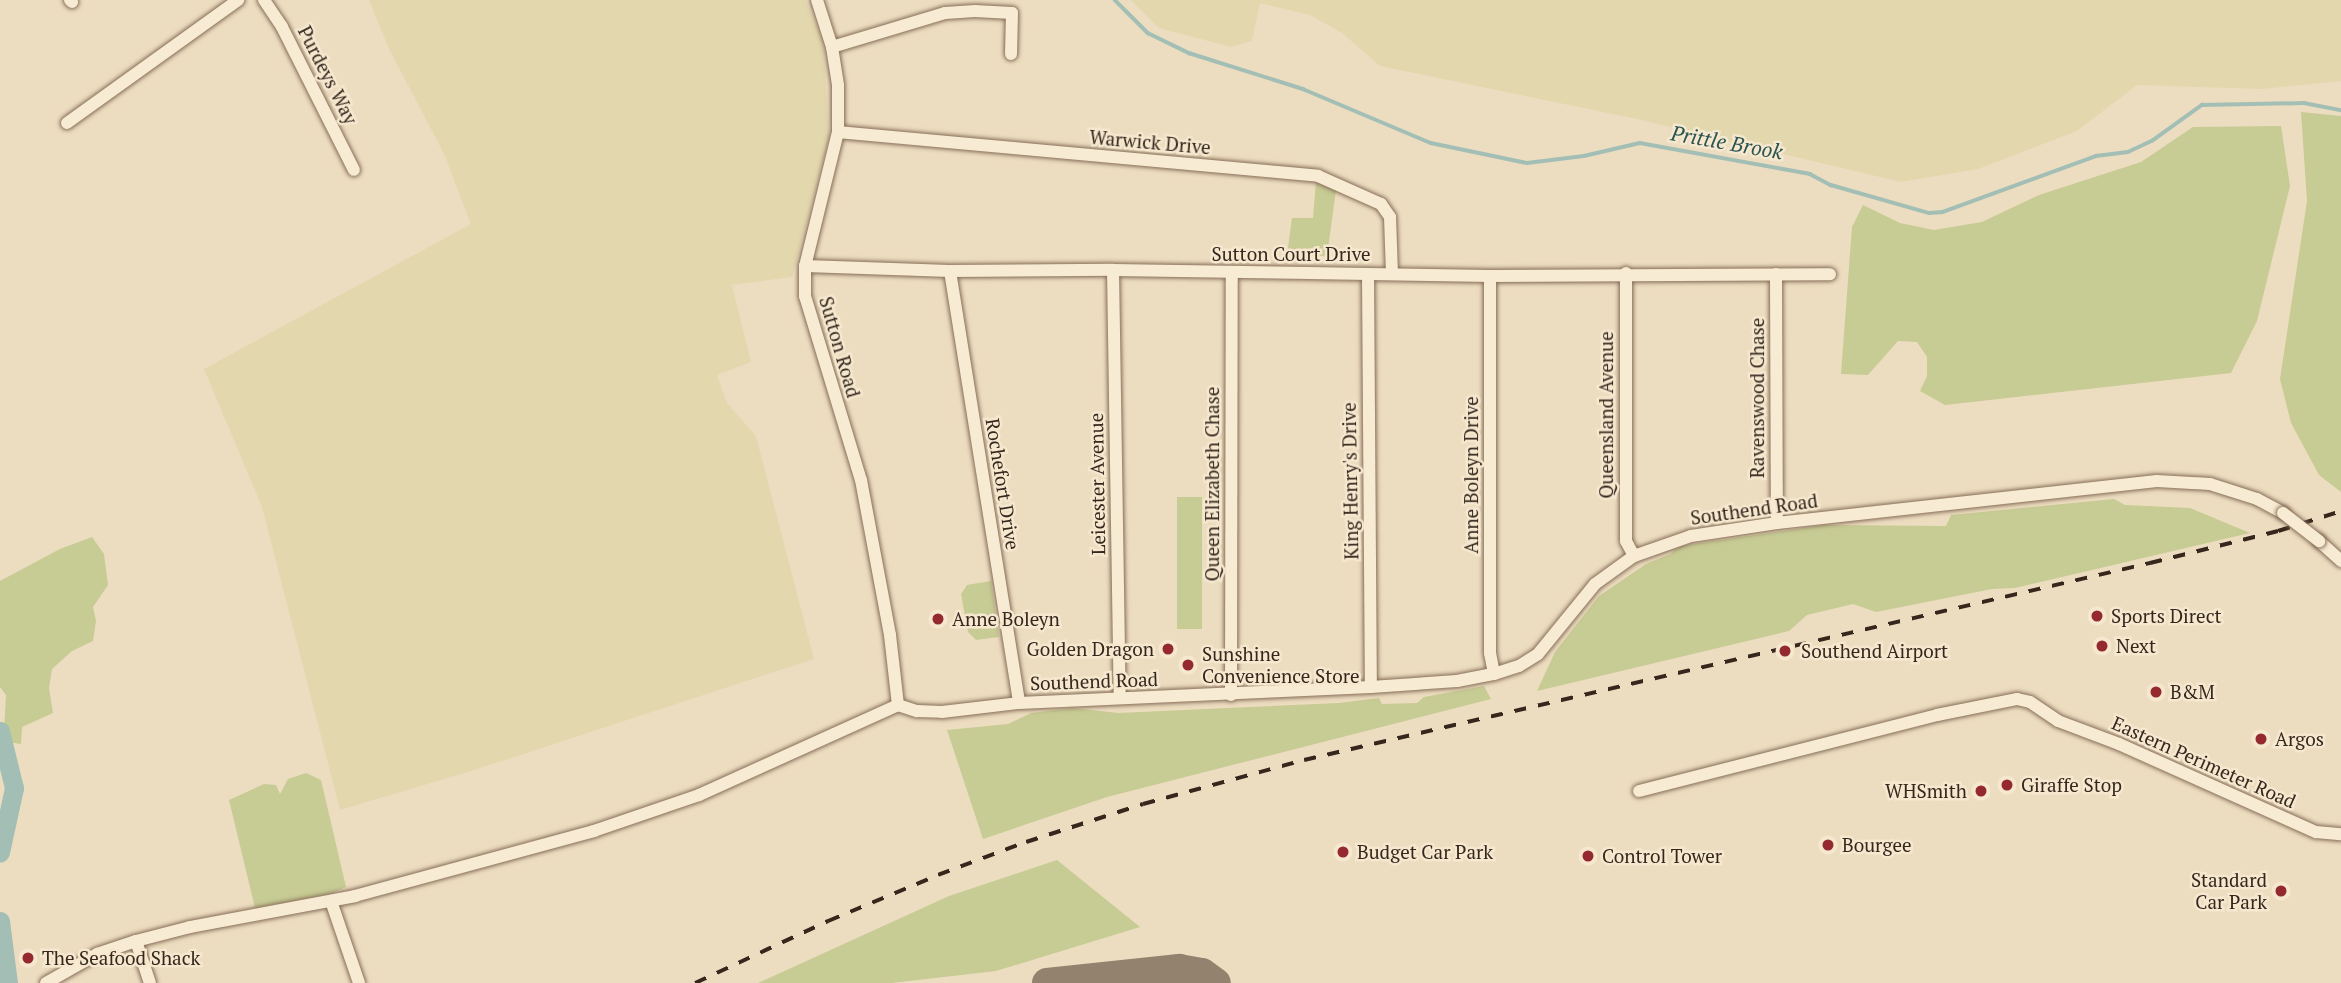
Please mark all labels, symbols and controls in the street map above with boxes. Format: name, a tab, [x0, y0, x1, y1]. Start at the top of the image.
street label: Purdeys Way	[293, 22, 363, 128]
water label: Prittle Brook	[1669, 120, 1785, 164]
street label: Warwick Drive	[1088, 125, 1212, 159]
street label: Sutton Court Drive	[1211, 243, 1371, 265]
street label: Sutton Road	[815, 294, 865, 400]
street label: Ravenswood Chase	[1746, 318, 1768, 478]
street label: Queensland Avenue	[1595, 331, 1617, 499]
street label: Queen Elizabeth Chase	[1201, 387, 1223, 581]
street label: Anne Boleyn Drive	[1460, 396, 1482, 554]
street label: King Henry's Drive	[1337, 402, 1363, 560]
street label: Leicester Avenue	[1084, 412, 1110, 556]
street label: Rochefort Drive	[981, 417, 1025, 551]
street label: Southend Road	[1689, 489, 1819, 529]
place label: Sports Direct	[2111, 605, 2222, 627]
place label: Anne Boleyn	[952, 608, 1060, 630]
marker: Sports Direct	[2089, 608, 2105, 624]
marker: Anne Boleyn	[930, 611, 946, 627]
place label: Next	[2116, 635, 2156, 657]
place label: Golden Dragon	[1027, 638, 1154, 660]
marker: Next	[2094, 638, 2110, 654]
place label: Southend Airport	[1801, 640, 1948, 662]
marker: Golden Dragon	[1160, 641, 1176, 657]
marker: Southend Airport	[1775, 641, 1795, 661]
place label: Sunshine Convenience Store	[1202, 643, 1360, 687]
marker: Sunshine Convenience Store	[1180, 657, 1196, 673]
street label: Southend Road	[1030, 667, 1158, 695]
place label: B&M	[2170, 681, 2215, 703]
marker: B&M	[2148, 684, 2164, 700]
street label: Eastern Perimeter Road	[2109, 711, 2299, 813]
place label: Argos	[2275, 728, 2324, 750]
marker: Argos	[2253, 731, 2269, 747]
place label: Giraffe Stop	[2021, 774, 2122, 796]
marker: Giraffe Stop	[1999, 777, 2015, 793]
place label: WHSmith	[1885, 780, 1967, 802]
marker: WHSmith	[1973, 783, 1989, 799]
place label: Bourgee	[1842, 834, 1912, 856]
marker: Bourgee	[1820, 837, 1836, 853]
place label: Budget Car Park	[1357, 841, 1493, 863]
marker: Budget Car Park	[1335, 844, 1351, 860]
place label: Control Tower	[1602, 845, 1722, 867]
marker: Control Tower	[1580, 848, 1596, 864]
place label: Standard Car Park	[2191, 869, 2267, 913]
marker: Standard Car Park	[2273, 883, 2289, 899]
place label: The Seafood Shack	[42, 947, 200, 969]
marker: The Seafood Shack	[20, 950, 36, 966]

